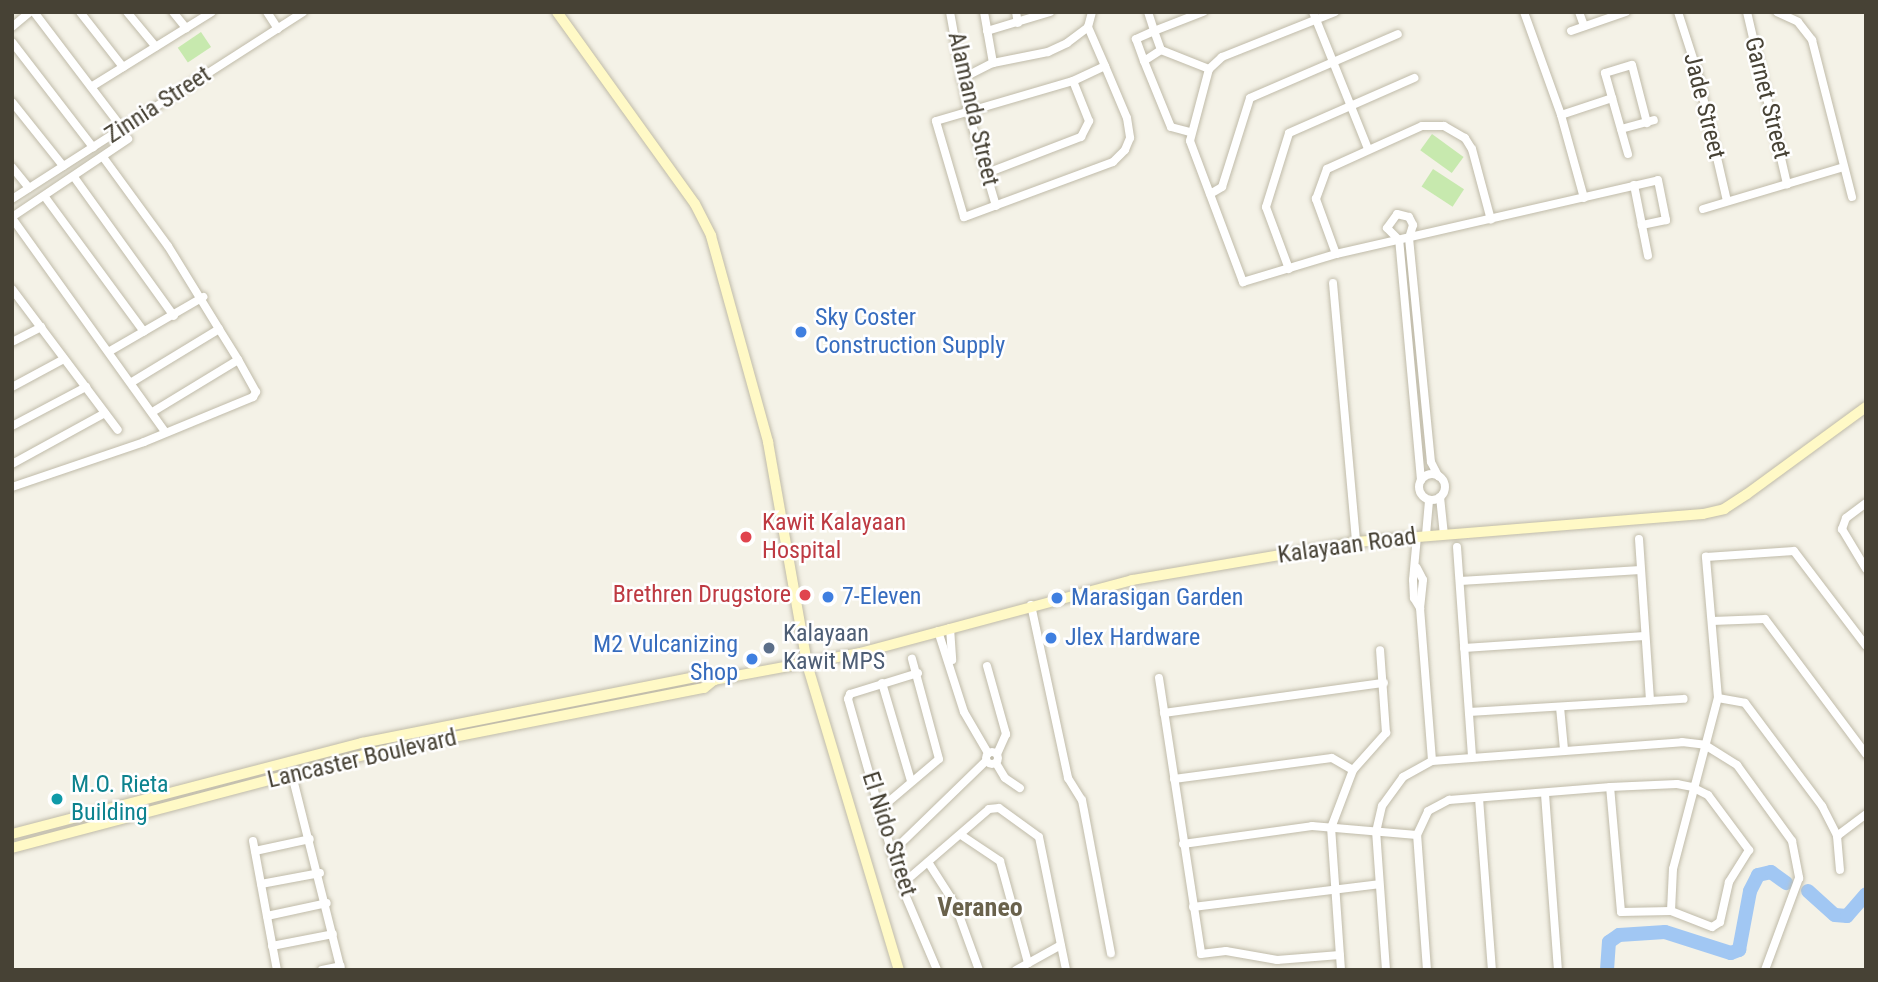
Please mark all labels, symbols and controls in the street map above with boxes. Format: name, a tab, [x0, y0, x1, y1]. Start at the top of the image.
street label: Alamanda Street	[941, 29, 1005, 189]
street label: Garnet Street	[1738, 34, 1796, 162]
street label: Jade Street	[1677, 50, 1731, 162]
street label: Zinnia Street	[100, 60, 216, 150]
place label: Sky Coster Construction Supply	[815, 304, 1005, 360]
marker: Sky Coster Construction Supply	[793, 324, 809, 340]
place label: Kawit Kalayaan Hospital	[762, 509, 906, 565]
street label: Kalayaan Road	[1276, 522, 1418, 570]
marker: Kawit Kalayaan Hospital	[736, 527, 756, 547]
place label: Brethren Drugstore	[613, 581, 791, 609]
place label: 7-Eleven	[842, 583, 921, 611]
place label: Marasigan Garden	[1071, 584, 1243, 612]
marker: Brethren Drugstore	[797, 587, 813, 603]
marker: 7-Eleven	[820, 589, 836, 605]
marker: Marasigan Garden	[1049, 590, 1065, 606]
place label: Kalayaan Kawit MPS	[783, 620, 885, 676]
place label: Jlex Hardware	[1065, 624, 1200, 652]
marker: Jlex Hardware	[1043, 630, 1059, 646]
place label: M2 Vulcanizing Shop	[593, 631, 738, 687]
marker: Kalayaan Kawit MPS	[761, 640, 777, 656]
marker: M2 Vulcanizing Shop	[744, 651, 760, 667]
street label: Lancaster Boulevard	[265, 723, 459, 795]
street label: El Nido Street	[855, 768, 923, 900]
place label: M.O. Rieta Building	[71, 771, 169, 827]
marker: M.O. Rieta Building	[49, 791, 65, 807]
district label: Veraneo	[937, 892, 1023, 924]

